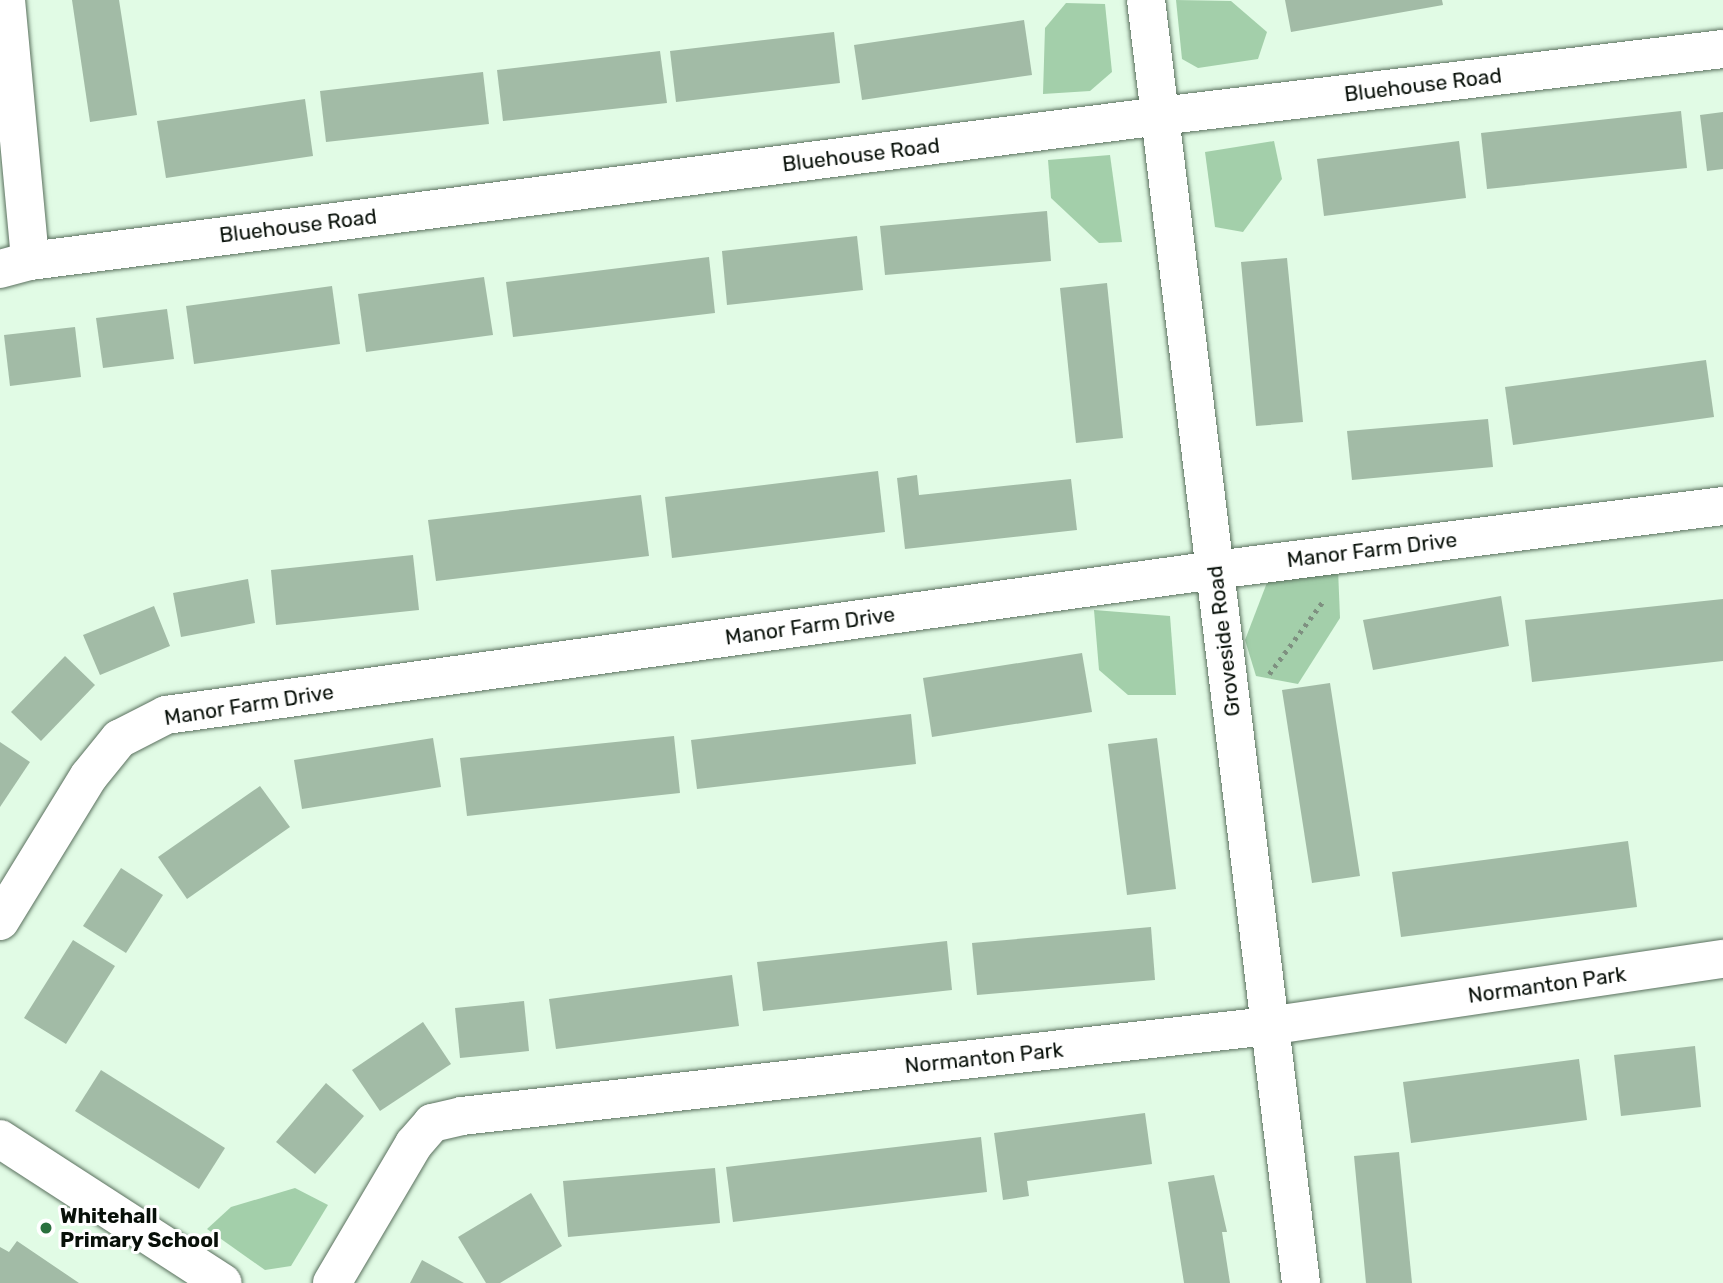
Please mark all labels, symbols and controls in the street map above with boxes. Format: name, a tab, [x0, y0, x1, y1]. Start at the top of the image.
street label: Bluehouse Road	[1343, 63, 1503, 107]
street label: Bluehouse Road	[781, 133, 941, 177]
street label: Bluehouse Road	[218, 204, 378, 248]
street label: Manor Farm Drive	[1285, 527, 1459, 573]
street label: Groveside Road	[1202, 564, 1246, 718]
street label: Manor Farm Drive	[723, 602, 897, 650]
street label: Manor Farm Drive	[162, 679, 336, 731]
street label: Normanton Park	[1466, 961, 1628, 1009]
street label: Normanton Park	[903, 1037, 1065, 1079]
place label: Whitehall Primary School	[60, 1203, 220, 1253]
marker: Whitehall Primary School	[38, 1220, 54, 1236]

